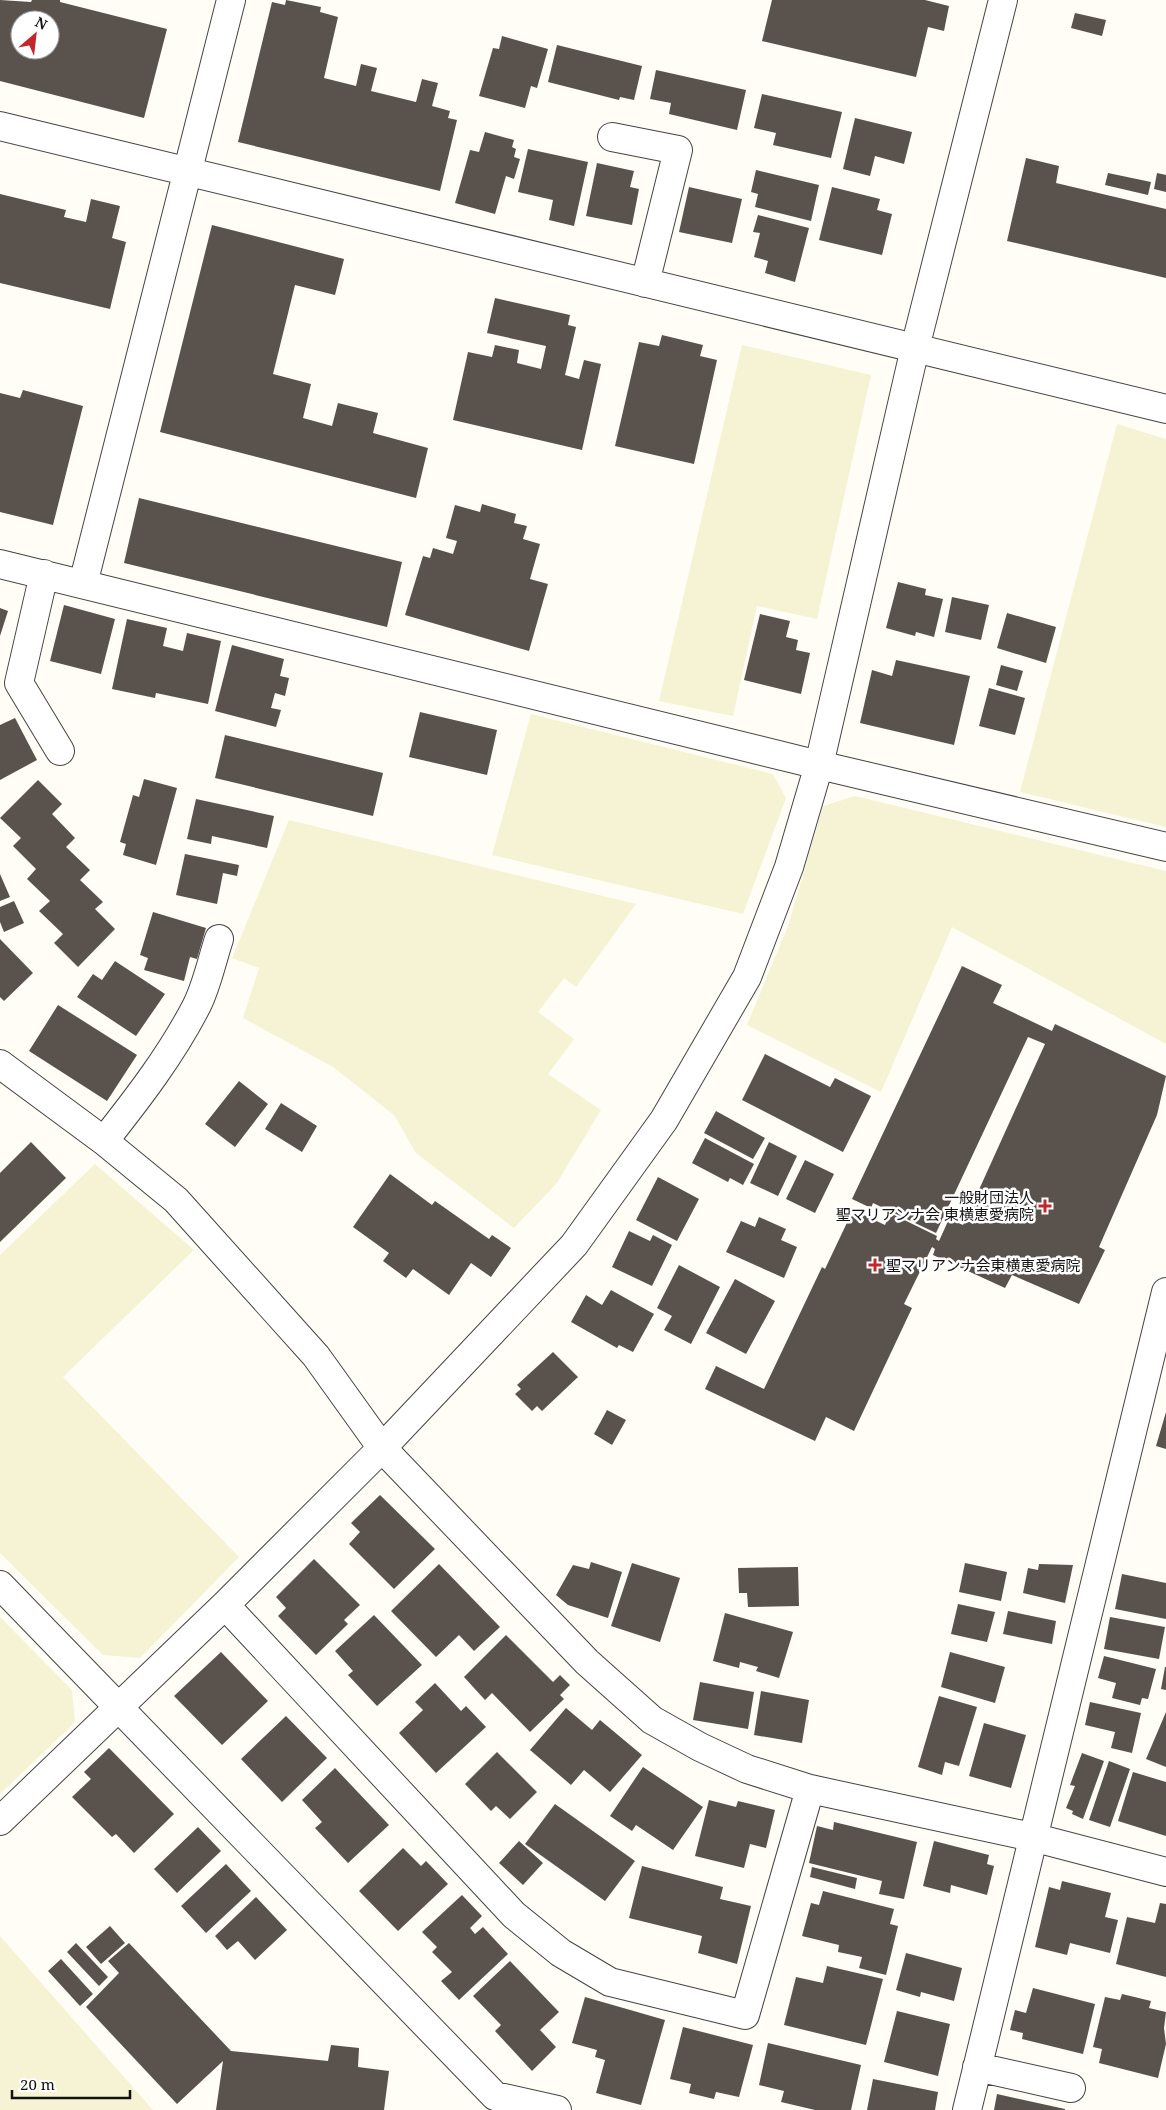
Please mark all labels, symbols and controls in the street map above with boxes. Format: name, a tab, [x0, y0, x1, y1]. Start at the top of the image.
north arrow	[10, 10, 60, 60]
text: N	[32, 12, 51, 34]
place label: 一般財団法人 聖マリアンナ会 東横恵愛病院	[836, 1187, 1034, 1224]
marker: 一般財団法人 聖マリアンナ会 東横恵愛病院	[1038, 1199, 1052, 1213]
place label: 聖マリアンナ会東横恵愛病院	[886, 1255, 1080, 1275]
marker: 聖マリアンナ会東横恵愛病院	[868, 1258, 882, 1272]
scale bar	[12, 2068, 130, 2100]
text: 20 m	[20, 2074, 55, 2094]

